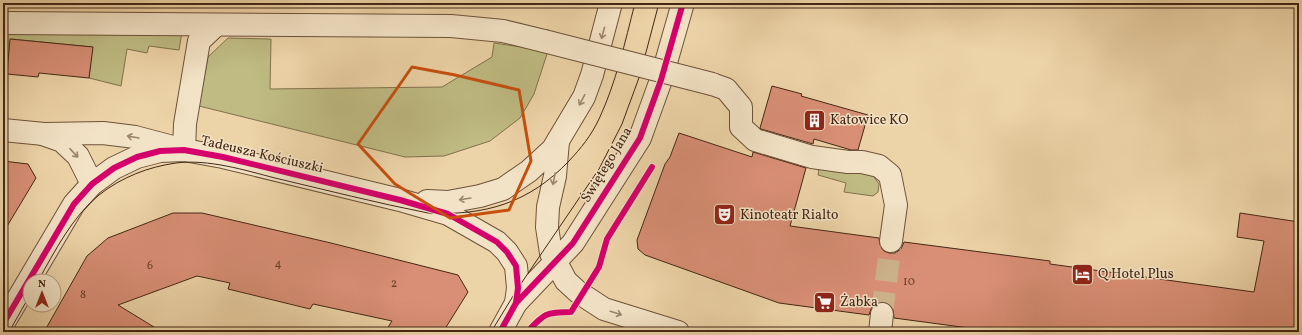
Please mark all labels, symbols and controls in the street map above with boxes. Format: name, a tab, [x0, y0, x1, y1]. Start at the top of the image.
one-way arrow	[598, 26, 606, 39]
one-way arrow	[578, 93, 585, 105]
building icon: Katowice KO	[801, 107, 827, 133]
place label: Katowice KO	[830, 111, 908, 130]
street label: Świętego Jana	[576, 123, 637, 206]
one-way arrow	[127, 132, 140, 140]
street label: Tadeusza Kościuszki	[199, 132, 325, 178]
one-way arrow	[69, 148, 79, 158]
one-way arrow	[549, 173, 557, 186]
one-way arrow	[459, 195, 472, 203]
theatre icon: Kinoteatr Rialto	[712, 202, 738, 228]
place label: Kinoteatr Rialto	[740, 206, 838, 225]
house number: 4	[274, 256, 282, 272]
house number: 6	[147, 258, 153, 274]
hotel icon: Q Hotel Plus	[1070, 261, 1096, 287]
place label: Q Hotel Plus	[1098, 265, 1174, 284]
north arrow	[22, 273, 62, 313]
house number: 10	[903, 274, 915, 290]
house number: 2	[391, 276, 397, 292]
text: N	[38, 277, 46, 292]
house number: 8	[80, 287, 86, 303]
supermarket icon: Żabka	[811, 289, 837, 315]
place label: Żabka	[840, 293, 878, 312]
one-way arrow	[610, 309, 622, 317]

